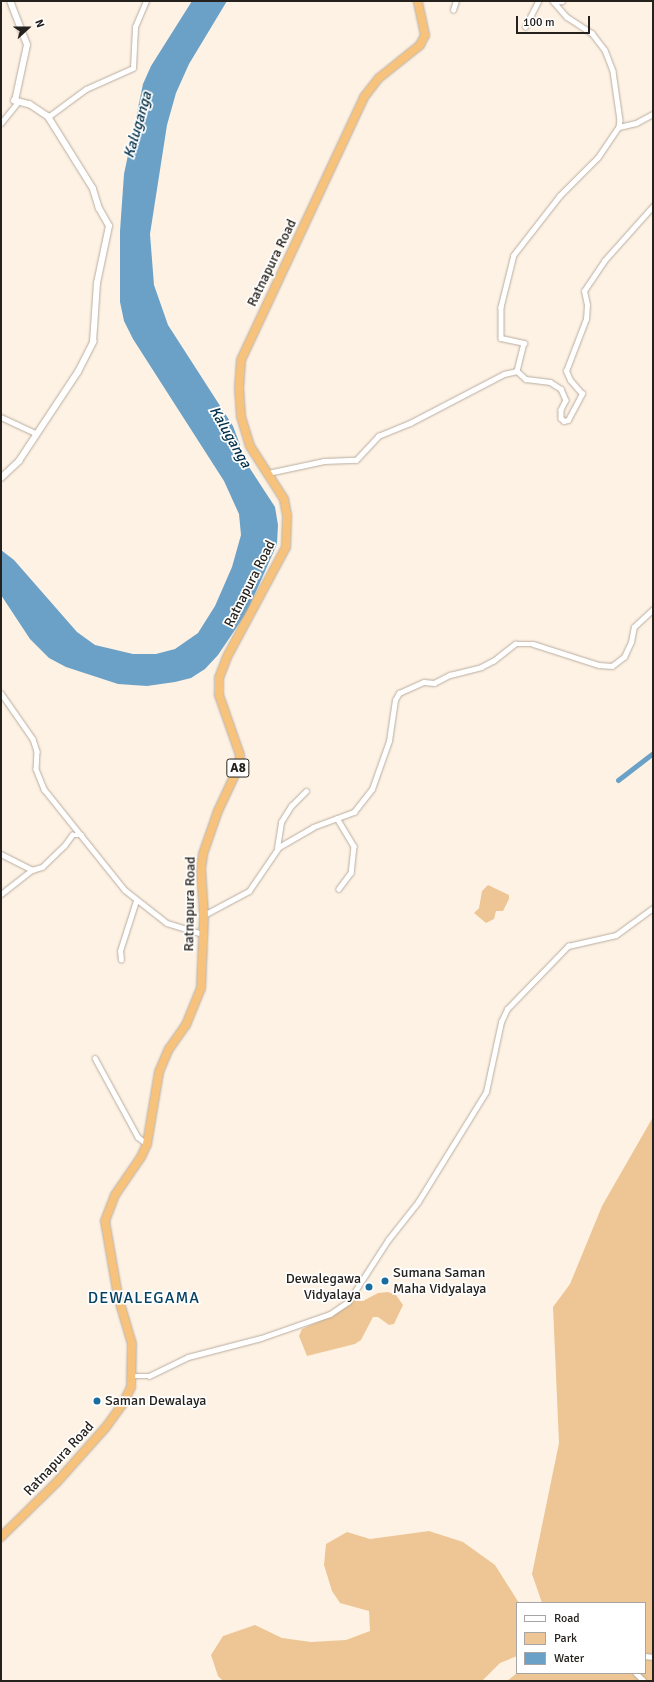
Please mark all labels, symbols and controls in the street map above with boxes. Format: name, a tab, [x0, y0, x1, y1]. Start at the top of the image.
north arrow	[8, 8, 48, 48]
scale bar	[518, 8, 592, 34]
text: 100 m	[523, 15, 555, 30]
text: N	[32, 18, 47, 29]
water label: Kaluganga	[120, 90, 156, 160]
street label: Ratnapura Road	[244, 217, 300, 309]
water label: Kaluganga	[205, 403, 255, 471]
street label: Ratnapura Road	[221, 538, 279, 630]
road number: A8	[226, 757, 250, 779]
street label: Ratnapura Road	[181, 856, 199, 952]
place label: Sumana Saman Maha Vidyalaya	[393, 1265, 486, 1298]
place label: Dewalegawa Vidyalaya	[286, 1271, 361, 1304]
marker: Sumana Saman Maha Vidyalaya	[380, 1276, 390, 1286]
marker: Dewalegawa Vidyalaya	[364, 1282, 374, 1292]
district label: DEWALEGAMA	[88, 1288, 200, 1308]
place label: Saman Dewalaya	[105, 1393, 206, 1409]
marker: Saman Dewalaya	[92, 1396, 102, 1406]
street label: Ratnapura Road	[20, 1418, 98, 1500]
legend	[516, 1602, 646, 1674]
text: Road	[554, 1611, 580, 1626]
text: Park	[554, 1631, 577, 1646]
text: Water	[554, 1651, 584, 1666]

